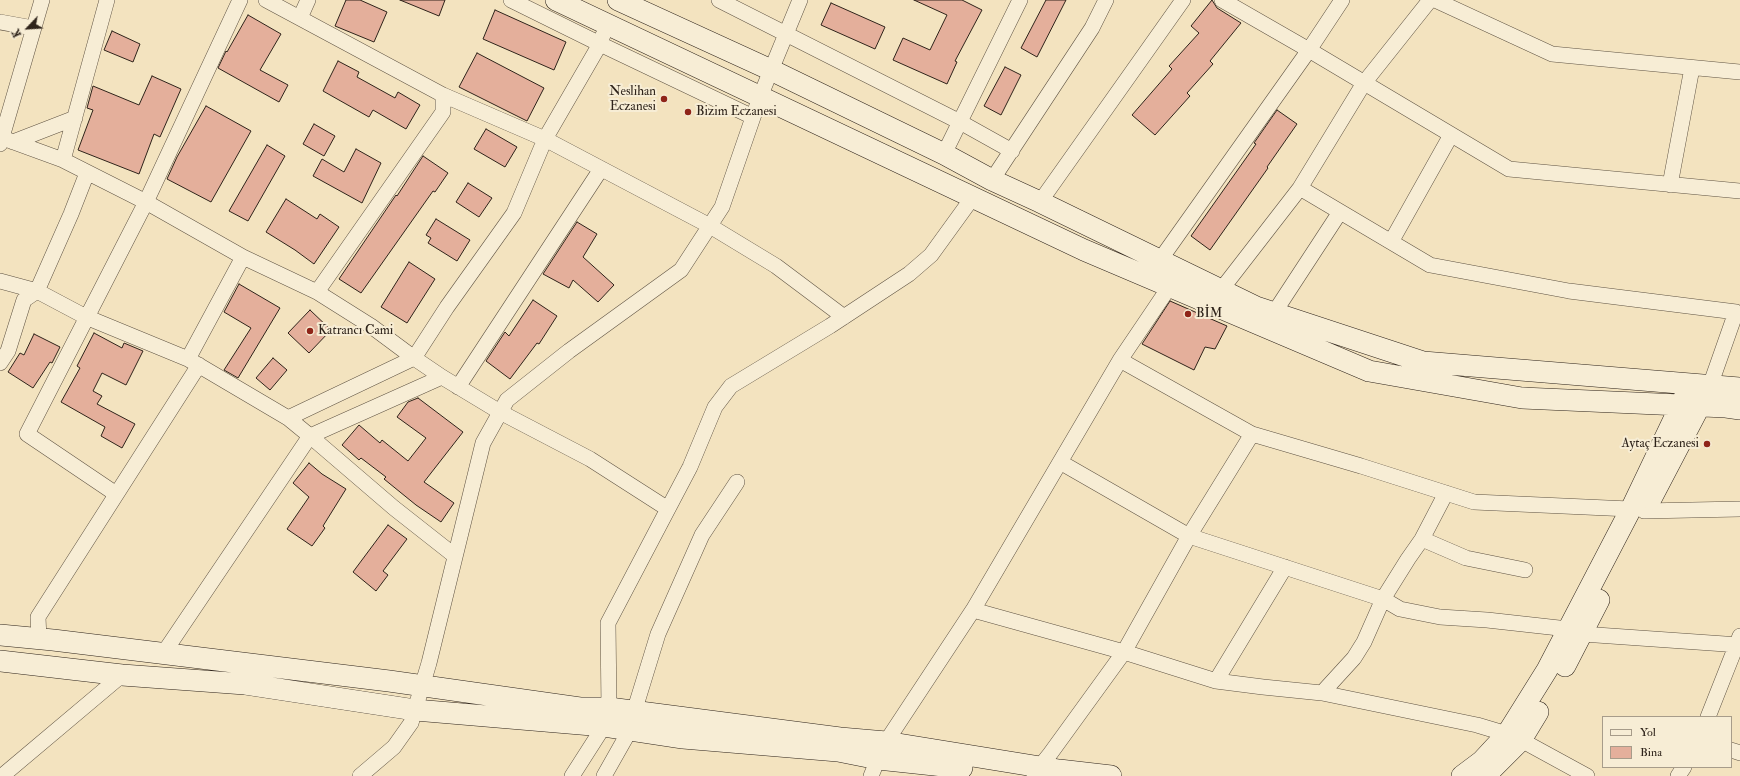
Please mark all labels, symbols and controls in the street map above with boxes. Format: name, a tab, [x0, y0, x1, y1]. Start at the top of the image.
north arrow	[8, 8, 48, 48]
text: K	[9, 27, 24, 40]
place label: Neslihan Eczanesi	[609, 84, 656, 115]
marker: Neslihan Eczanesi	[659, 94, 669, 104]
place label: Bizim Eczanesi	[696, 104, 777, 120]
marker: Bizim Eczanesi	[683, 107, 693, 117]
place label: BİM	[1196, 306, 1222, 322]
marker: BİM	[1183, 309, 1193, 319]
place label: Katrancı Cami	[318, 323, 393, 339]
marker: Katrancı Cami	[305, 326, 315, 336]
place label: Aytaç Eczanesi	[1621, 436, 1699, 452]
marker: Aytaç Eczanesi	[1702, 439, 1712, 449]
legend	[1602, 716, 1732, 768]
text: Yol	[1640, 725, 1656, 740]
text: Bina	[1640, 745, 1662, 760]

